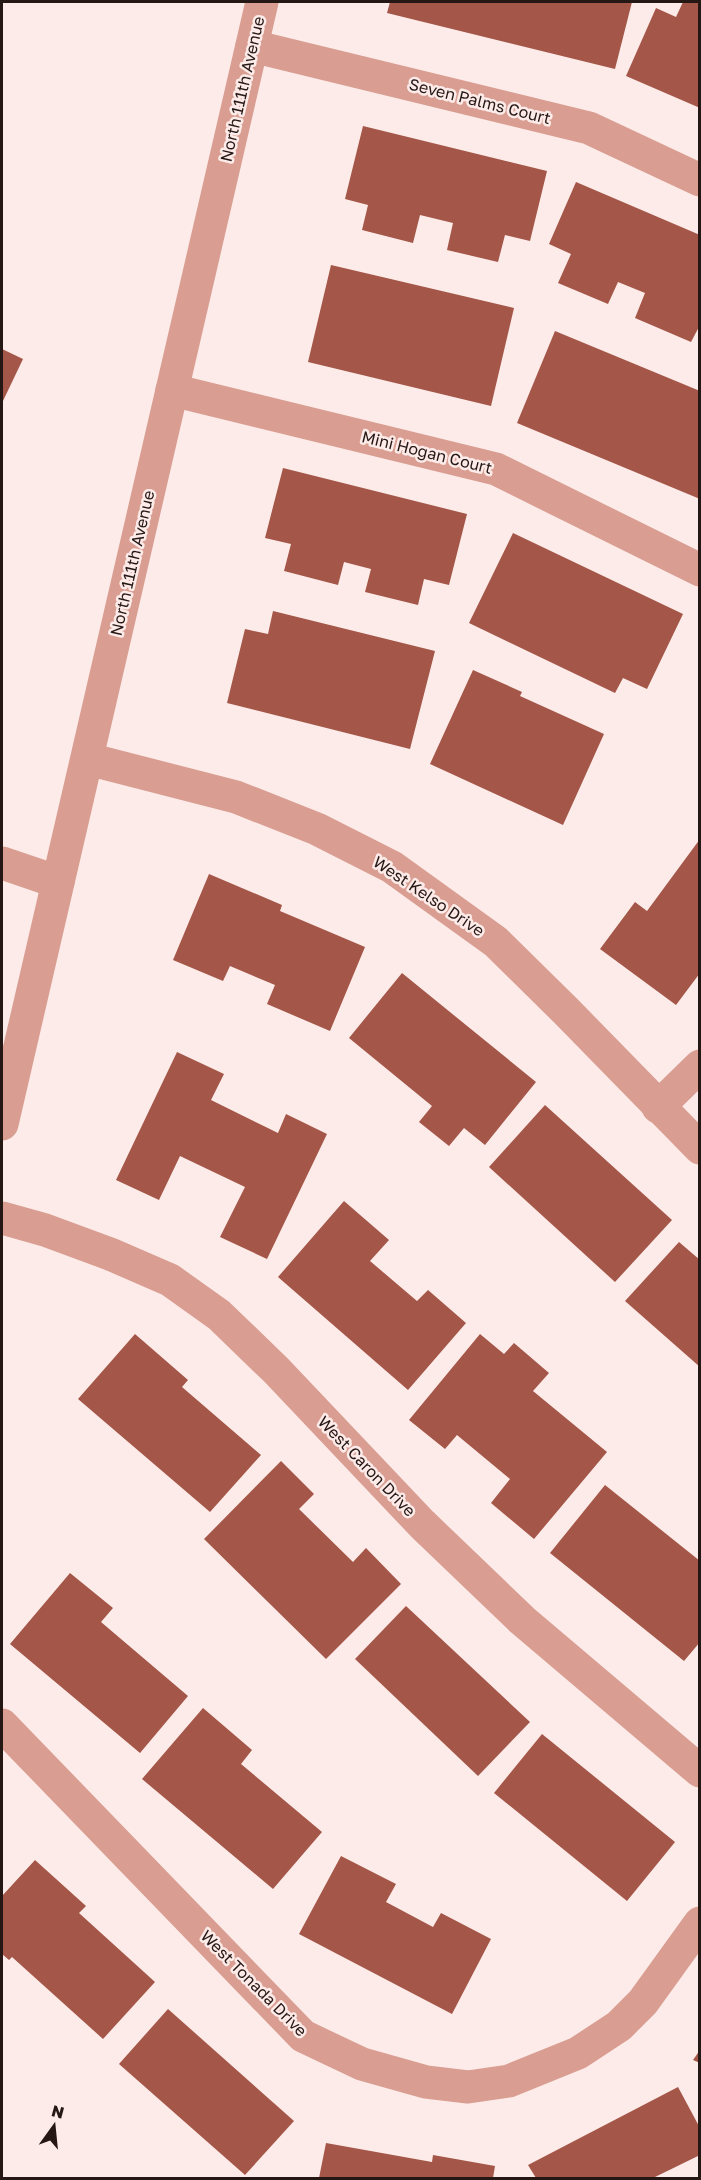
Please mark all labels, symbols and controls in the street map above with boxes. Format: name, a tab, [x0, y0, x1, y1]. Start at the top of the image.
street label: North 111th Avenue	[216, 14, 268, 164]
street label: Seven Palms Court	[407, 74, 553, 128]
street label: Mini Hogan Court	[360, 426, 494, 478]
street label: North 111th Avenue	[106, 488, 158, 638]
street label: West Kelso Drive	[370, 851, 488, 941]
street label: West Caron Drive	[314, 1412, 420, 1520]
street label: West Tonada Drive	[197, 1926, 311, 2040]
north arrow	[24, 2096, 84, 2156]
text: N	[49, 2100, 66, 2123]

